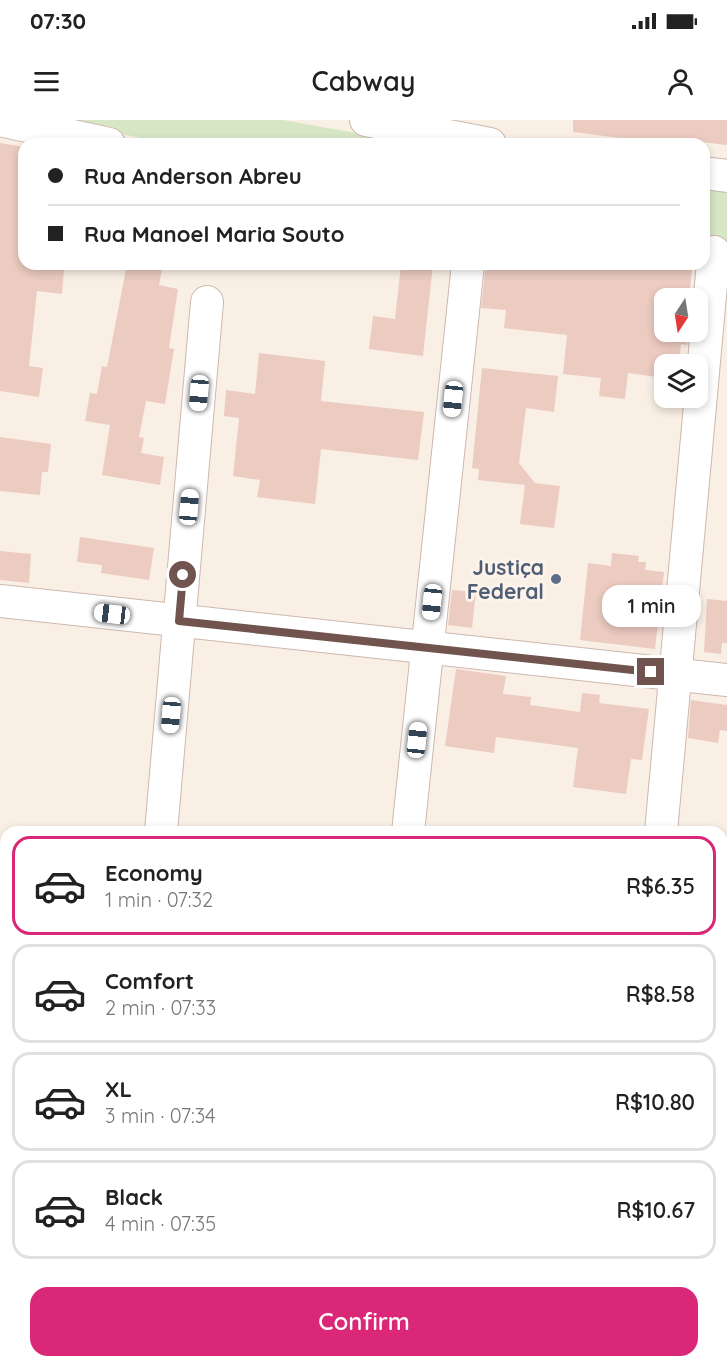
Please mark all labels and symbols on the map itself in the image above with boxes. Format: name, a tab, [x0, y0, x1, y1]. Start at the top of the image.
north arrow	[654, 288, 708, 342]
car	[188, 374, 210, 412]
car	[442, 380, 464, 418]
car	[178, 488, 200, 526]
place label: Justiça Federal	[467, 554, 544, 604]
route start	[169, 561, 196, 588]
marker: Justiça Federal	[549, 572, 563, 586]
car	[421, 583, 443, 621]
callout: 1 min	[602, 585, 700, 627]
car	[93, 603, 131, 625]
route end	[637, 658, 664, 685]
car	[160, 696, 182, 734]
car	[406, 721, 428, 759]

